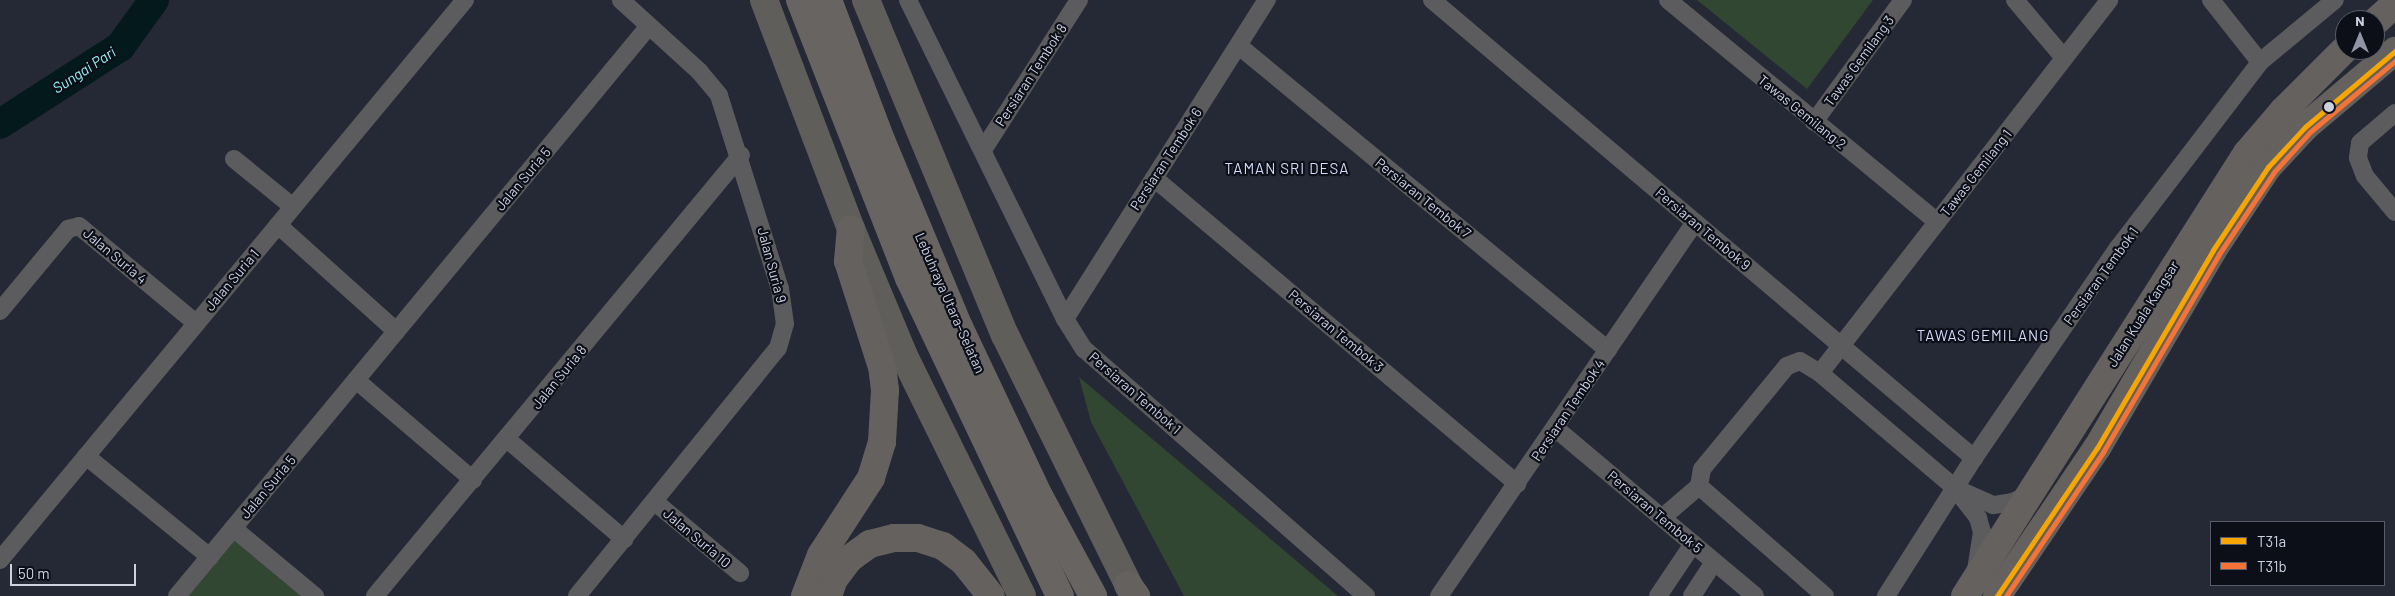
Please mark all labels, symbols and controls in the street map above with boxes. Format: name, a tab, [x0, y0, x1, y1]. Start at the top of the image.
north arrow	[2335, 10, 2385, 60]
street label: Tawas Gemilang 3	[1820, 12, 1898, 110]
text: N	[2355, 12, 2365, 29]
street label: Persiaran Tembok 8	[992, 21, 1070, 129]
water label: Sungai Pari	[49, 43, 119, 97]
street label: Tawas Gemilang 2	[1755, 71, 1849, 153]
unlabelled marker	[2324, 102, 2334, 112]
street label: Persiaran Tembok 6	[1127, 105, 1205, 213]
street label: Tawas Gemilang 1	[1937, 126, 2015, 220]
street label: Jalan Suria 5	[492, 144, 554, 214]
street label: Persiaran Tembok 7	[1372, 154, 1474, 242]
district label: TAMAN SRI DESA	[1223, 160, 1351, 178]
street label: Persiaran Tembok 9	[1652, 184, 1754, 274]
street label: Persiaran Tembok 1	[2060, 224, 2142, 328]
street label: Jalan Suria 4	[80, 225, 150, 287]
street label: Jalan Suria 9	[754, 225, 790, 305]
street label: Lebuhraya Utara–Selatan	[911, 230, 989, 376]
street label: Jalan Suria 1	[201, 246, 263, 314]
street label: Jalan Kuala Kangsar	[2104, 258, 2182, 370]
street label: Persiaran Tembok 3	[1285, 286, 1387, 376]
district label: TAWAS GEMILANG	[1915, 327, 2051, 345]
street label: Jalan Suria 8	[528, 342, 590, 412]
street label: Persiaran Tembok 1	[1086, 348, 1184, 438]
street label: Persiaran Tembok 4	[1528, 356, 1608, 464]
street label: Jalan Suria 5	[237, 452, 299, 522]
street label: Persiaran Tembok 5	[1604, 467, 1706, 557]
street label: Jalan Suria 10	[660, 505, 734, 571]
legend	[2210, 521, 2385, 586]
text: T31a	[2257, 532, 2286, 550]
scale bar	[12, 554, 139, 586]
text: T31b	[2257, 557, 2287, 575]
text: 50 m	[18, 564, 50, 582]

